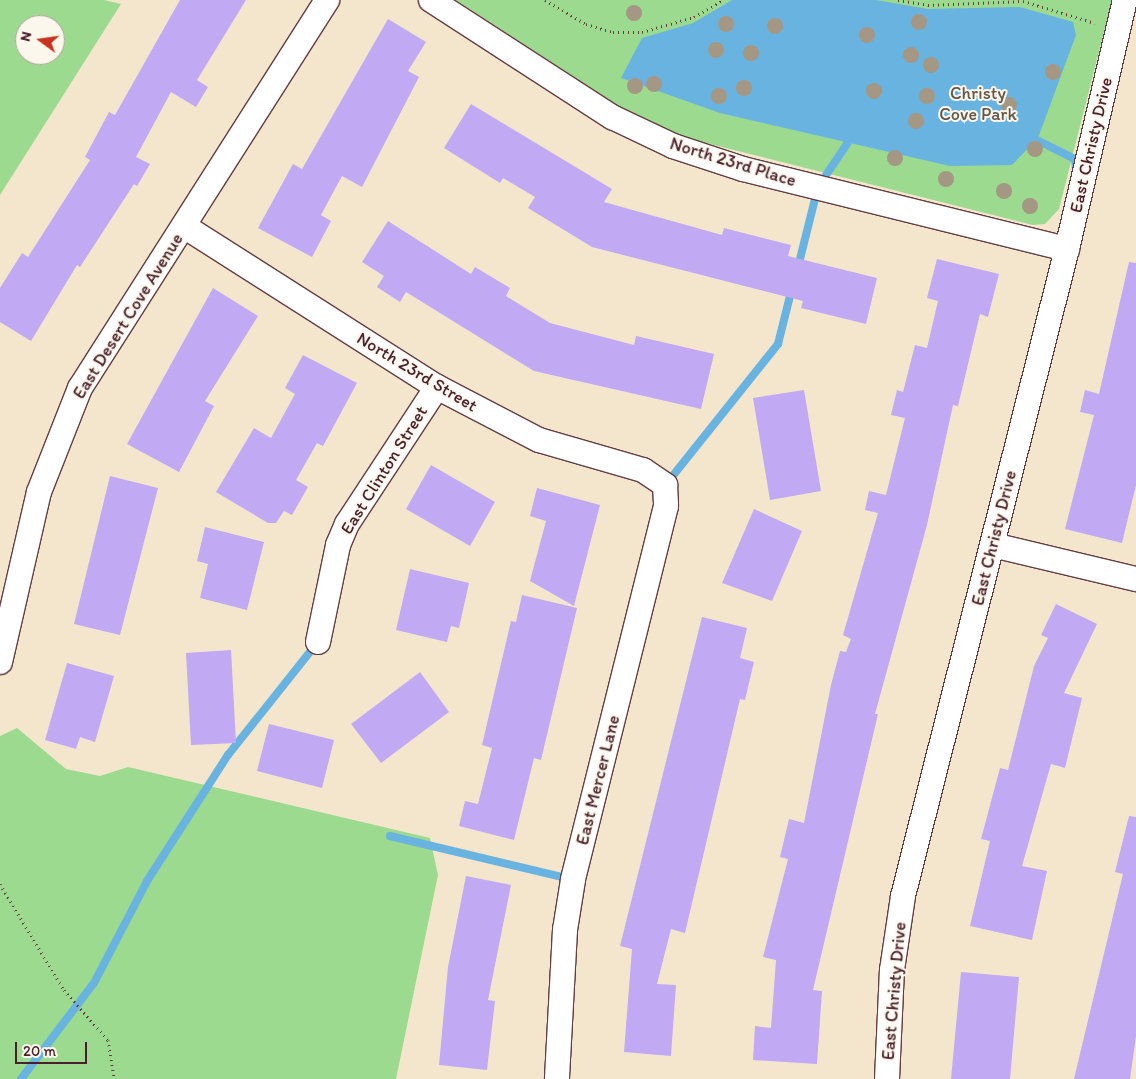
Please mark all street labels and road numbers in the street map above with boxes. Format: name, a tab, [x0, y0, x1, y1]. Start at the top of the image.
street label: East Christy Drive	[1065, 75, 1117, 215]
street label: North 23rd Place	[667, 133, 799, 191]
street label: East Desert Cove Avenue	[68, 229, 188, 403]
street label: North 23rd Street	[353, 328, 481, 416]
street label: East Clinton Street	[336, 402, 432, 538]
street label: East Christy Drive	[967, 468, 1021, 608]
street label: East Mercer Lane	[571, 713, 625, 847]
street label: East Christy Drive	[877, 921, 911, 1061]

